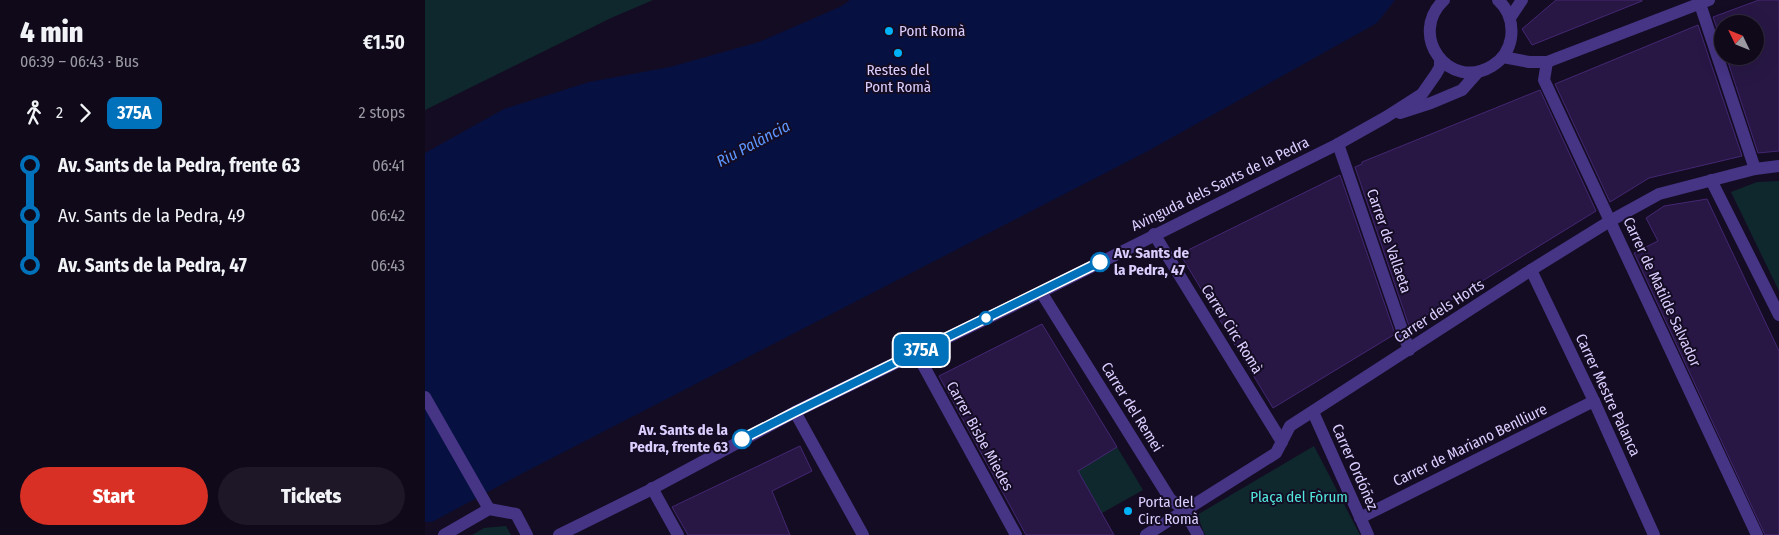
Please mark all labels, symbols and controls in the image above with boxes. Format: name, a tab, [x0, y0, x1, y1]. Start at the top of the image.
north arrow	[1714, 15, 1764, 65]
map controls	[1714, 15, 1764, 65]
text: 4 min	[20, 16, 83, 49]
place label: Pont Romà	[899, 22, 965, 40]
marker: Pont Romà	[883, 25, 895, 37]
text: €1.50	[363, 31, 405, 54]
marker: Restes del Pont Romà	[892, 47, 904, 59]
text: 06:39 – 06:43 · Bus	[20, 52, 139, 71]
place label: Restes del Pont Romà	[865, 61, 931, 96]
icon: walk	[20, 99, 48, 127]
icon: forward	[71, 99, 99, 127]
text: 375A	[117, 102, 152, 124]
text: 2	[56, 103, 63, 122]
text: 2 stops	[359, 103, 405, 122]
water label: Riu Palància	[713, 116, 793, 171]
street label: Avinguda dels Sants de la Pedra	[1128, 133, 1312, 235]
text: Av. Sants de la Pedra, frente 63	[58, 154, 300, 177]
text: 06:41	[372, 156, 405, 175]
street label: Carrer de Vallaeta	[1363, 187, 1415, 295]
text: Av. Sants de la Pedra, 49	[58, 204, 245, 227]
text: 06:42	[371, 206, 405, 225]
street label: Carrer de Matilde Salvador	[1619, 214, 1705, 370]
place label: Av. Sants de la Pedra, 47	[1113, 244, 1189, 279]
marker: Av. Sants de la Pedra, 47	[1090, 252, 1110, 272]
text: Av. Sants de la Pedra, 47	[58, 254, 247, 277]
text: 06:43	[371, 256, 405, 275]
street label: Carrer dels Horts	[1391, 275, 1487, 347]
street label: Carrer Circ Romà	[1197, 281, 1267, 377]
unlabelled marker	[979, 311, 993, 325]
street label: Carrer Mestre Palanca	[1572, 331, 1644, 459]
line badge: 375A	[886, 334, 956, 366]
text: 375A	[904, 339, 938, 361]
street label: Carrer del Remei	[1097, 359, 1167, 455]
street label: Carrer Bisbe Miedes	[943, 378, 1017, 494]
street label: Carrer de Mariano Benlliure	[1390, 400, 1550, 490]
place label: Av. Sants de la Pedra, frente 63	[629, 421, 729, 456]
street label: Carrer Ordóñez	[1328, 421, 1382, 513]
marker: Av. Sants de la Pedra, frente 63	[732, 429, 752, 449]
button: Start	[20, 467, 208, 525]
button: Tickets	[218, 467, 405, 525]
park label: Plaça del Fòrum	[1250, 488, 1348, 506]
place label: Porta del Circ Romà	[1138, 493, 1199, 528]
marker: Porta del Circ Romà	[1122, 505, 1134, 517]

